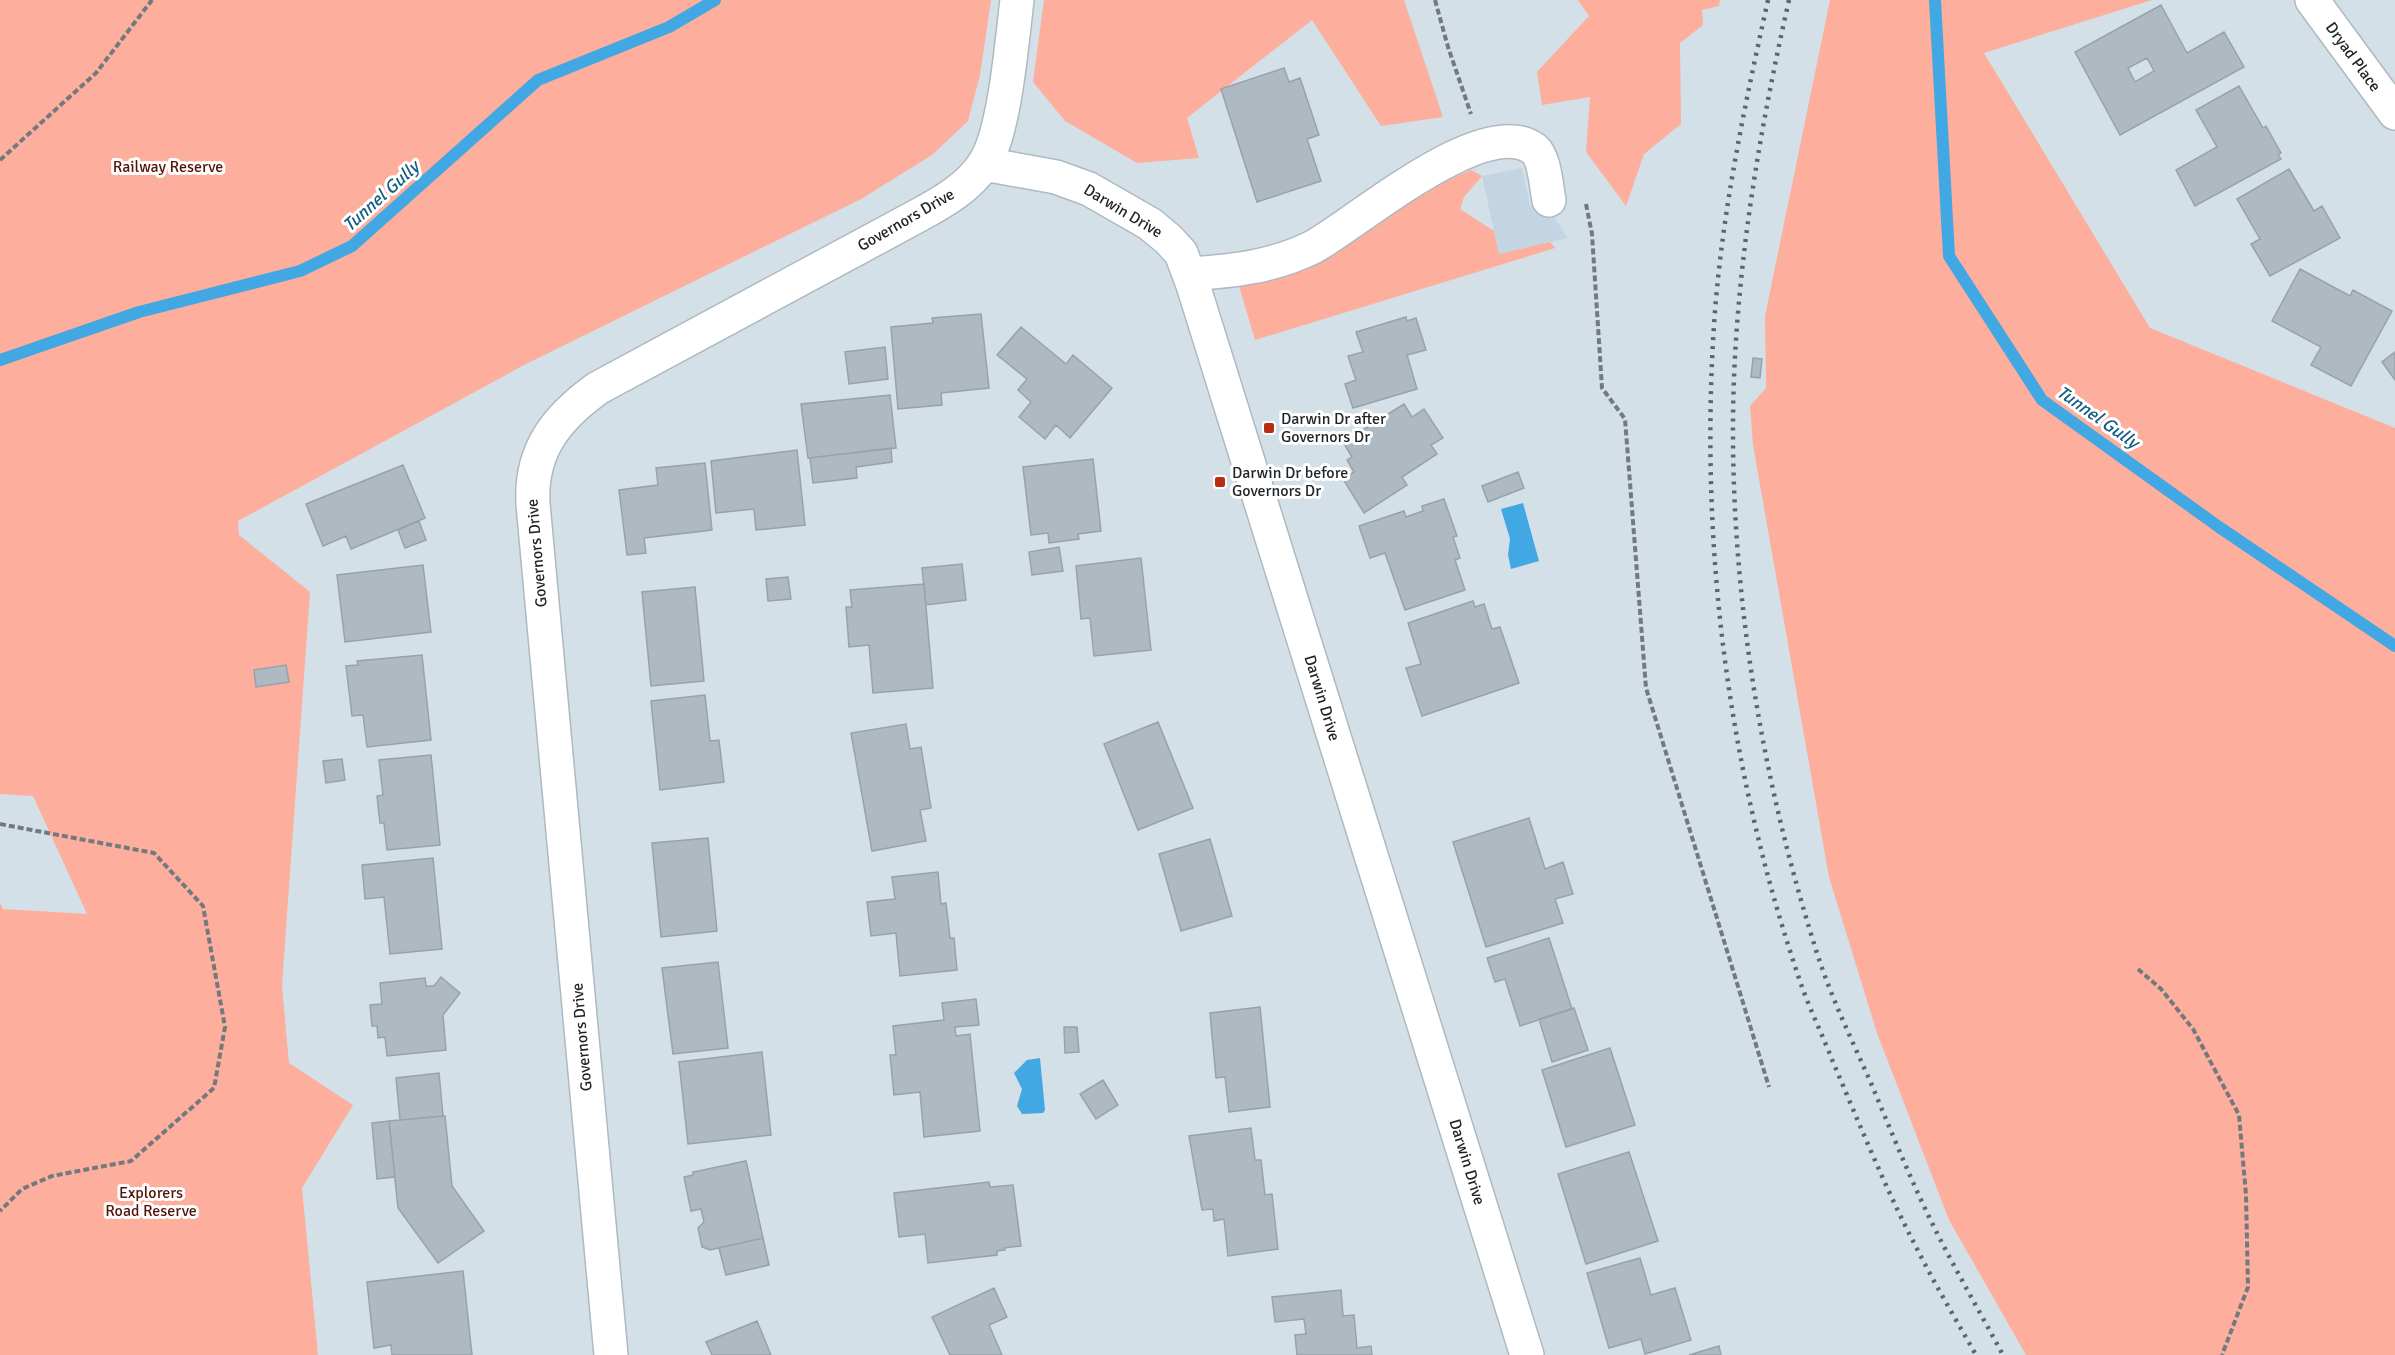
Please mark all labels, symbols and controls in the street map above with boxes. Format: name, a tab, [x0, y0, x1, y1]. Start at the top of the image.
street label: Dryad Place	[2321, 18, 2385, 96]
water label: Tunnel Gully	[338, 154, 426, 236]
park label: Railway Reserve	[113, 157, 223, 177]
street label: Darwin Drive	[1080, 180, 1166, 242]
street label: Governors Drive	[854, 184, 958, 256]
water label: Tunnel Gully	[2053, 381, 2145, 455]
place label: Darwin Dr after Governors Dr	[1281, 409, 1386, 447]
marker: Darwin Dr after Governors Dr	[1262, 421, 1276, 435]
place label: Darwin Dr before Governors Dr	[1232, 463, 1348, 501]
marker: Darwin Dr before Governors Dr	[1213, 475, 1227, 489]
street label: Governors Drive	[522, 498, 552, 608]
street label: Darwin Drive	[1299, 653, 1345, 743]
street label: Governors Drive	[567, 982, 597, 1092]
street label: Darwin Drive	[1444, 1117, 1490, 1207]
park label: Explorers Road Reserve	[105, 1183, 197, 1221]

